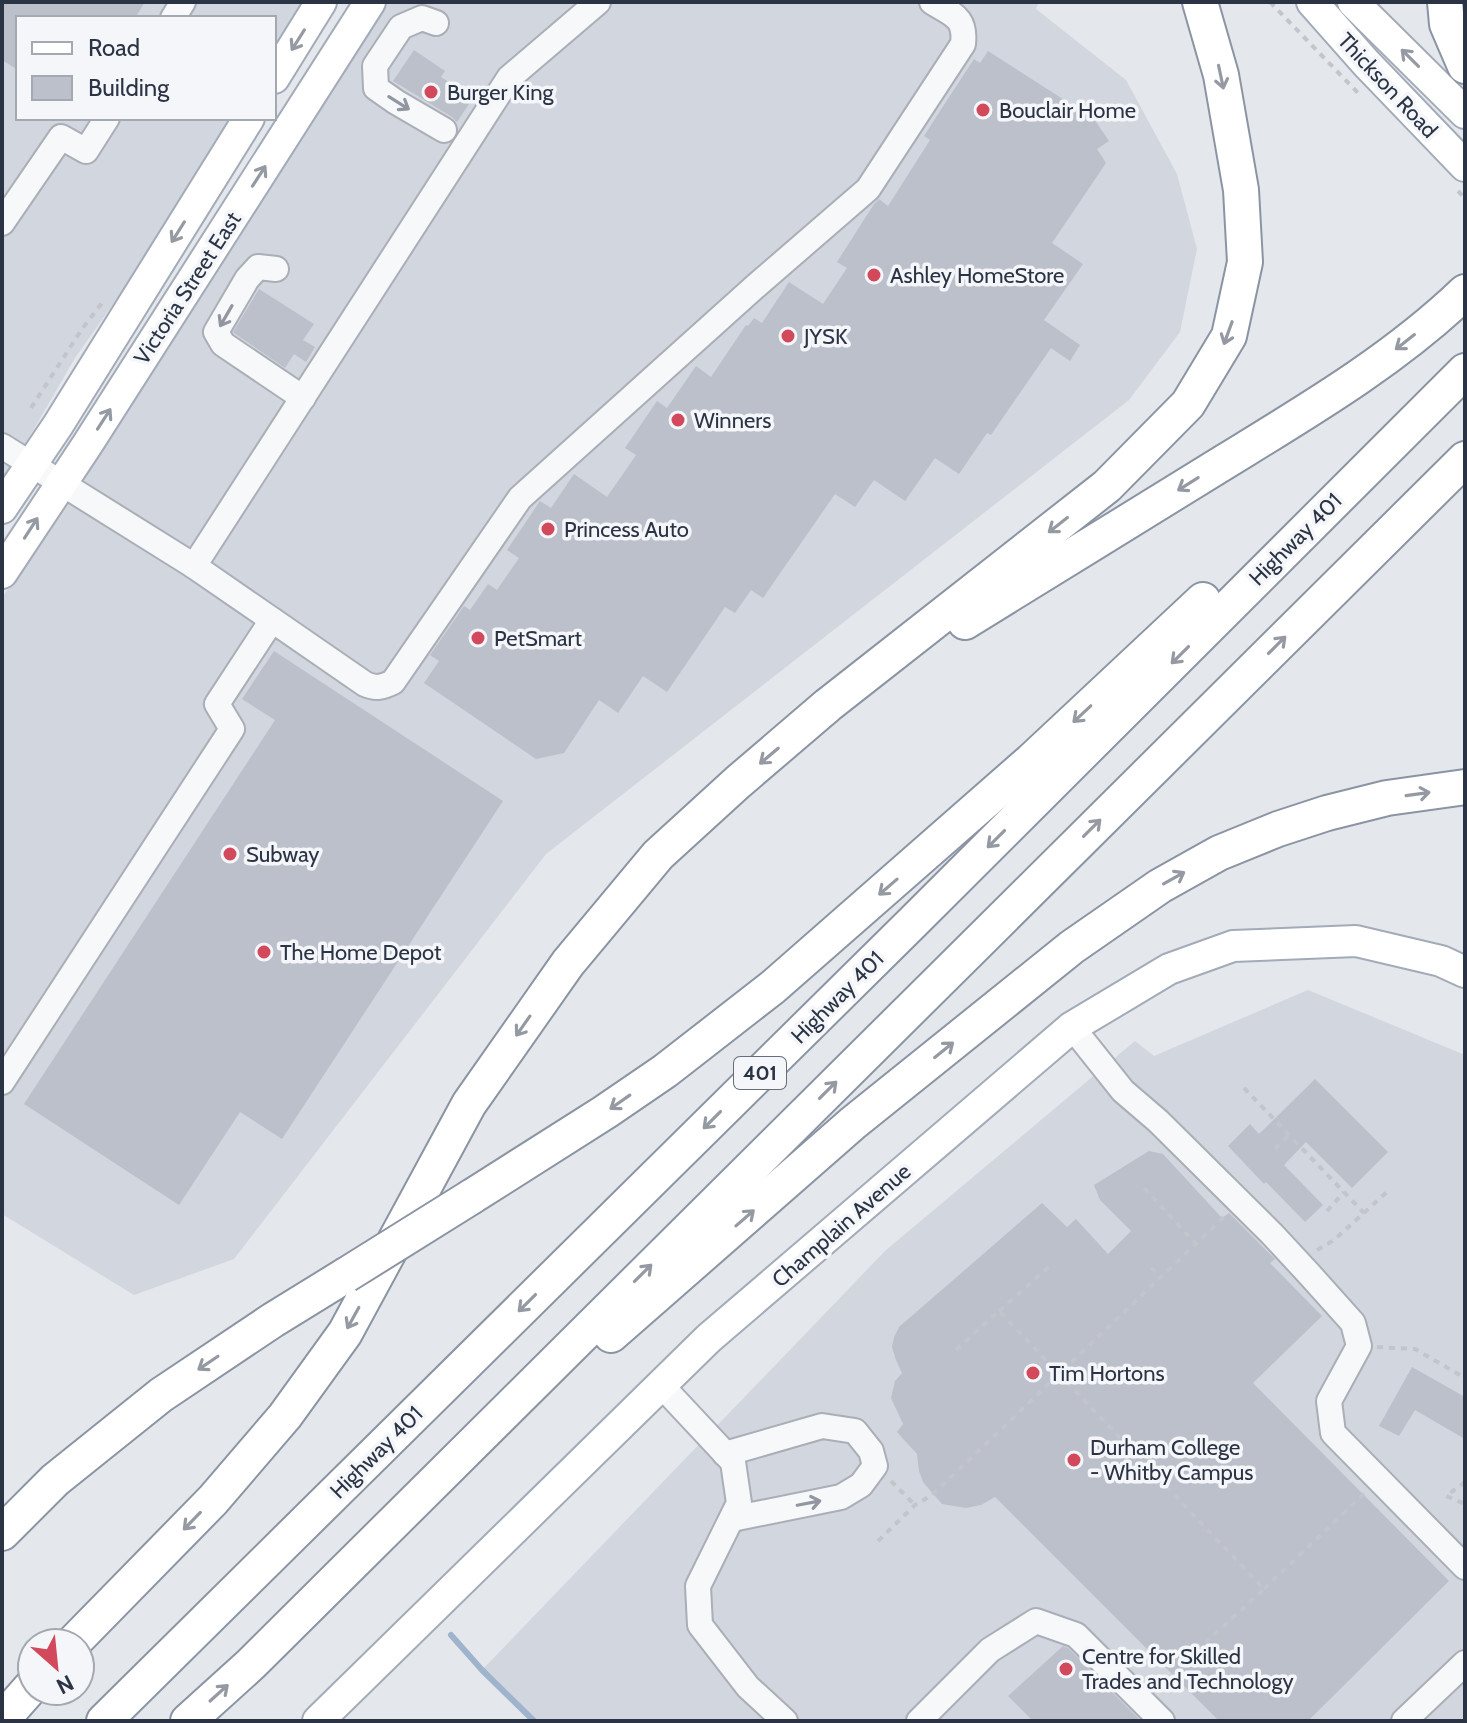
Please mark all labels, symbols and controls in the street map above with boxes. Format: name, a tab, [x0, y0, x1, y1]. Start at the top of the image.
legend	[16, 16, 276, 120]
street label: Thickson Road	[1332, 27, 1443, 144]
one-way arrow	[289, 28, 305, 51]
text: Road	[88, 33, 140, 62]
one-way arrow	[1401, 49, 1420, 68]
one-way arrow	[1214, 64, 1229, 89]
text: Building	[88, 73, 170, 102]
place label: Burger King	[447, 79, 554, 106]
marker: Burger King	[422, 83, 440, 101]
one-way arrow	[388, 95, 410, 112]
place label: Bouclair Home	[999, 97, 1136, 124]
marker: Bouclair Home	[974, 101, 992, 119]
one-way arrow	[251, 165, 267, 188]
street label: Victoria Street East	[128, 206, 247, 370]
one-way arrow	[170, 220, 186, 243]
place label: Ashley HomeStore	[890, 262, 1064, 289]
marker: Ashley HomeStore	[865, 266, 883, 284]
one-way arrow	[218, 304, 234, 327]
one-way arrow	[1220, 320, 1234, 345]
place label: JYSK	[803, 323, 848, 350]
marker: JYSK	[779, 327, 797, 345]
one-way arrow	[1395, 333, 1416, 351]
place label: Winners	[694, 407, 771, 434]
one-way arrow	[95, 408, 112, 430]
marker: Winners	[669, 411, 687, 429]
one-way arrow	[1177, 477, 1200, 493]
street label: Highway 401	[1243, 487, 1347, 591]
place label: Princess Auto	[564, 516, 689, 543]
one-way arrow	[1048, 516, 1069, 534]
one-way arrow	[23, 518, 40, 540]
marker: Princess Auto	[539, 520, 557, 538]
place label: PetSmart	[494, 625, 582, 652]
marker: PetSmart	[469, 629, 487, 647]
one-way arrow	[1267, 636, 1286, 655]
one-way arrow	[1171, 645, 1190, 664]
one-way arrow	[1072, 704, 1092, 723]
one-way arrow	[759, 747, 780, 765]
one-way arrow	[1405, 786, 1430, 801]
one-way arrow	[1082, 819, 1101, 838]
one-way arrow	[987, 829, 1006, 848]
place label: Subway	[246, 841, 319, 868]
marker: Subway	[221, 845, 239, 863]
one-way arrow	[1162, 870, 1185, 886]
one-way arrow	[878, 877, 898, 895]
place label: The Home Depot	[280, 939, 442, 966]
marker: The Home Depot	[255, 943, 273, 961]
street label: Highway 401	[785, 945, 889, 1049]
one-way arrow	[515, 1015, 531, 1037]
one-way arrow	[933, 1041, 953, 1059]
road number: 401	[734, 1057, 786, 1089]
one-way arrow	[818, 1081, 837, 1100]
one-way arrow	[609, 1094, 631, 1110]
one-way arrow	[703, 1110, 722, 1129]
street label: Champlain Avenue	[766, 1158, 916, 1293]
one-way arrow	[734, 1209, 754, 1227]
one-way arrow	[633, 1264, 652, 1283]
one-way arrow	[518, 1293, 537, 1312]
one-way arrow	[345, 1306, 361, 1329]
one-way arrow	[197, 1356, 220, 1372]
place label: Tim Hortons	[1049, 1360, 1165, 1387]
marker: Tim Hortons	[1024, 1364, 1042, 1382]
street label: Highway 401	[324, 1400, 428, 1504]
place label: Durham College - Whitby Campus	[1090, 1434, 1253, 1486]
marker: Durham College - Whitby Campus	[1065, 1451, 1083, 1469]
one-way arrow	[796, 1495, 821, 1510]
one-way arrow	[183, 1511, 202, 1530]
north arrow	[16, 1627, 96, 1707]
place label: Centre for Skilled Trades and Technology	[1082, 1643, 1294, 1695]
marker: Centre for Skilled Trades and Technology	[1057, 1660, 1075, 1678]
text: N	[52, 1669, 78, 1700]
one-way arrow	[209, 1684, 229, 1702]

